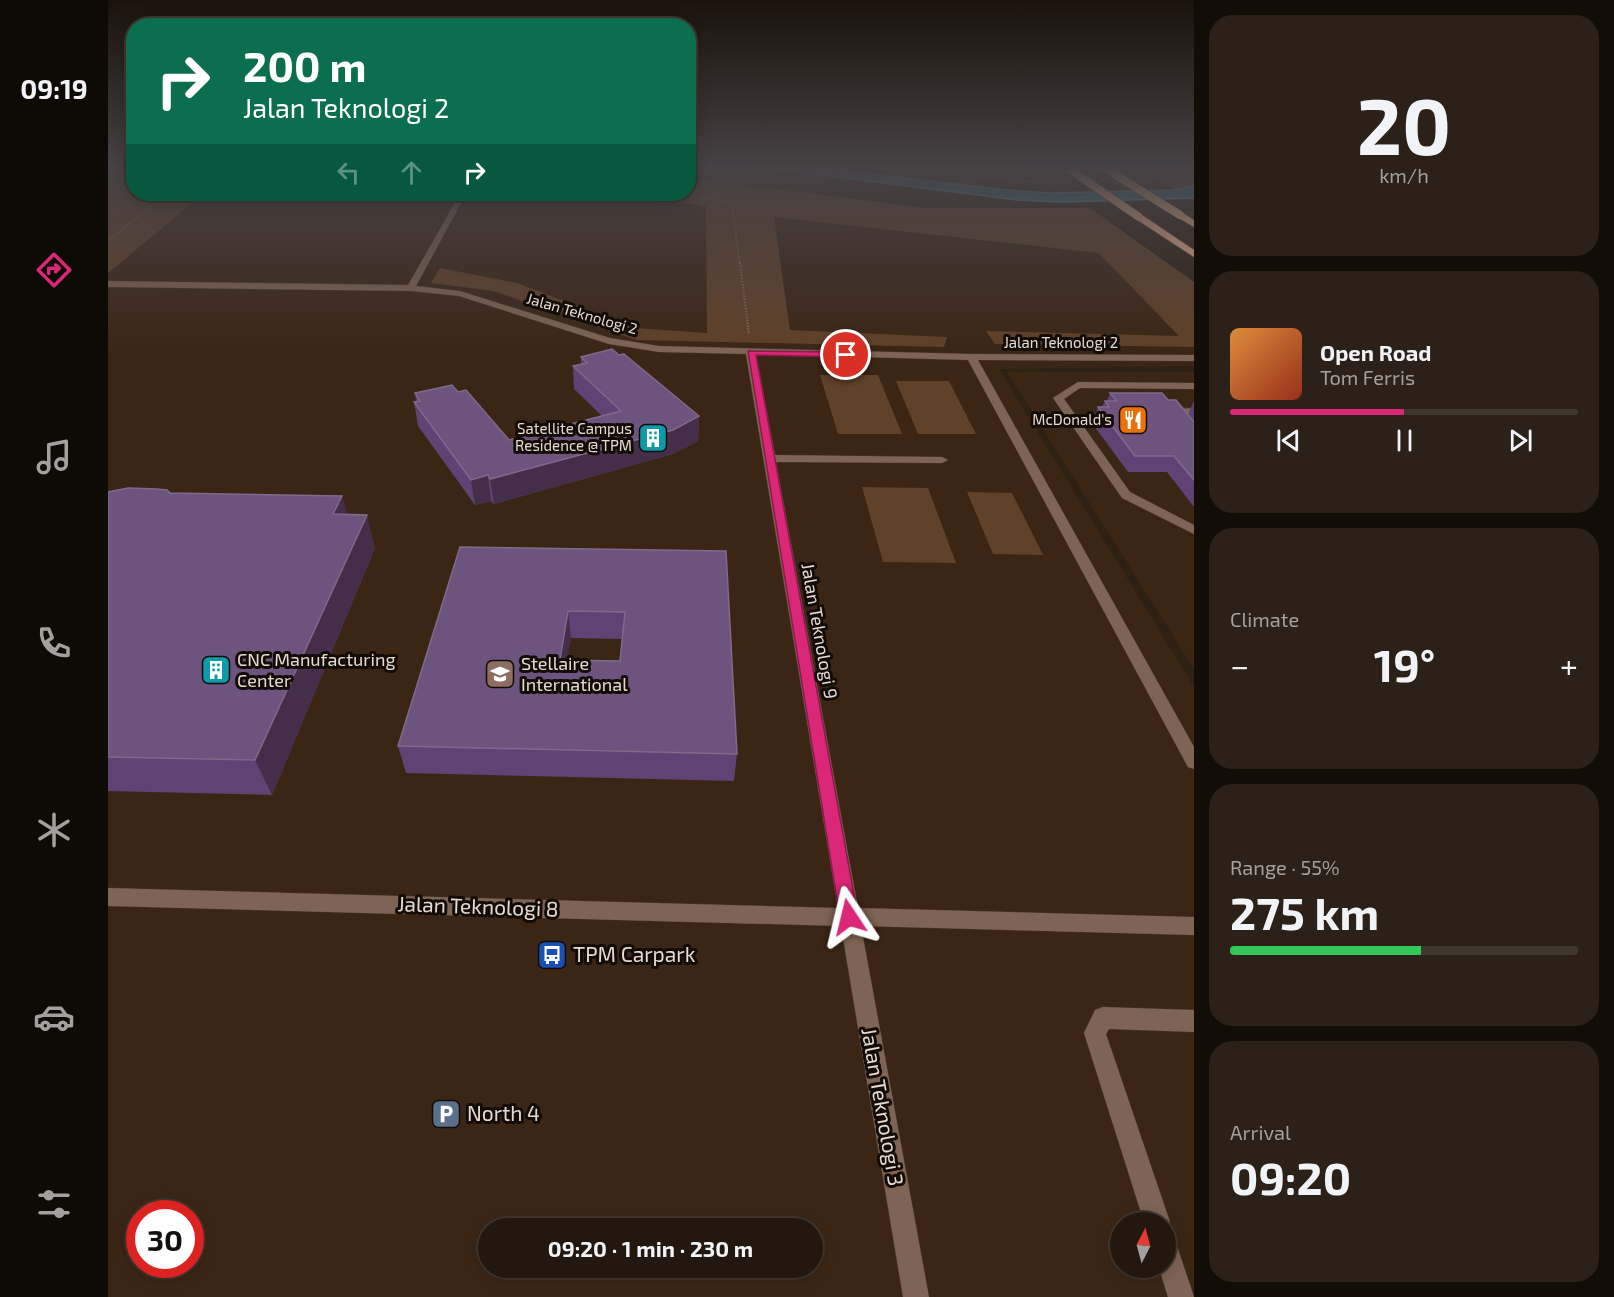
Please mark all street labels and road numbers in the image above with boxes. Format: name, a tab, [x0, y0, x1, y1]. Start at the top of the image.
street label: Jalan Teknologi 2	[525, 289, 640, 337]
street label: Jalan Teknologi 2	[1004, 333, 1118, 351]
street label: Jalan Teknologi 9	[797, 561, 843, 701]
street label: Jalan Teknologi 8	[397, 890, 559, 921]
street label: Jalan Teknologi 3	[857, 1026, 910, 1188]

